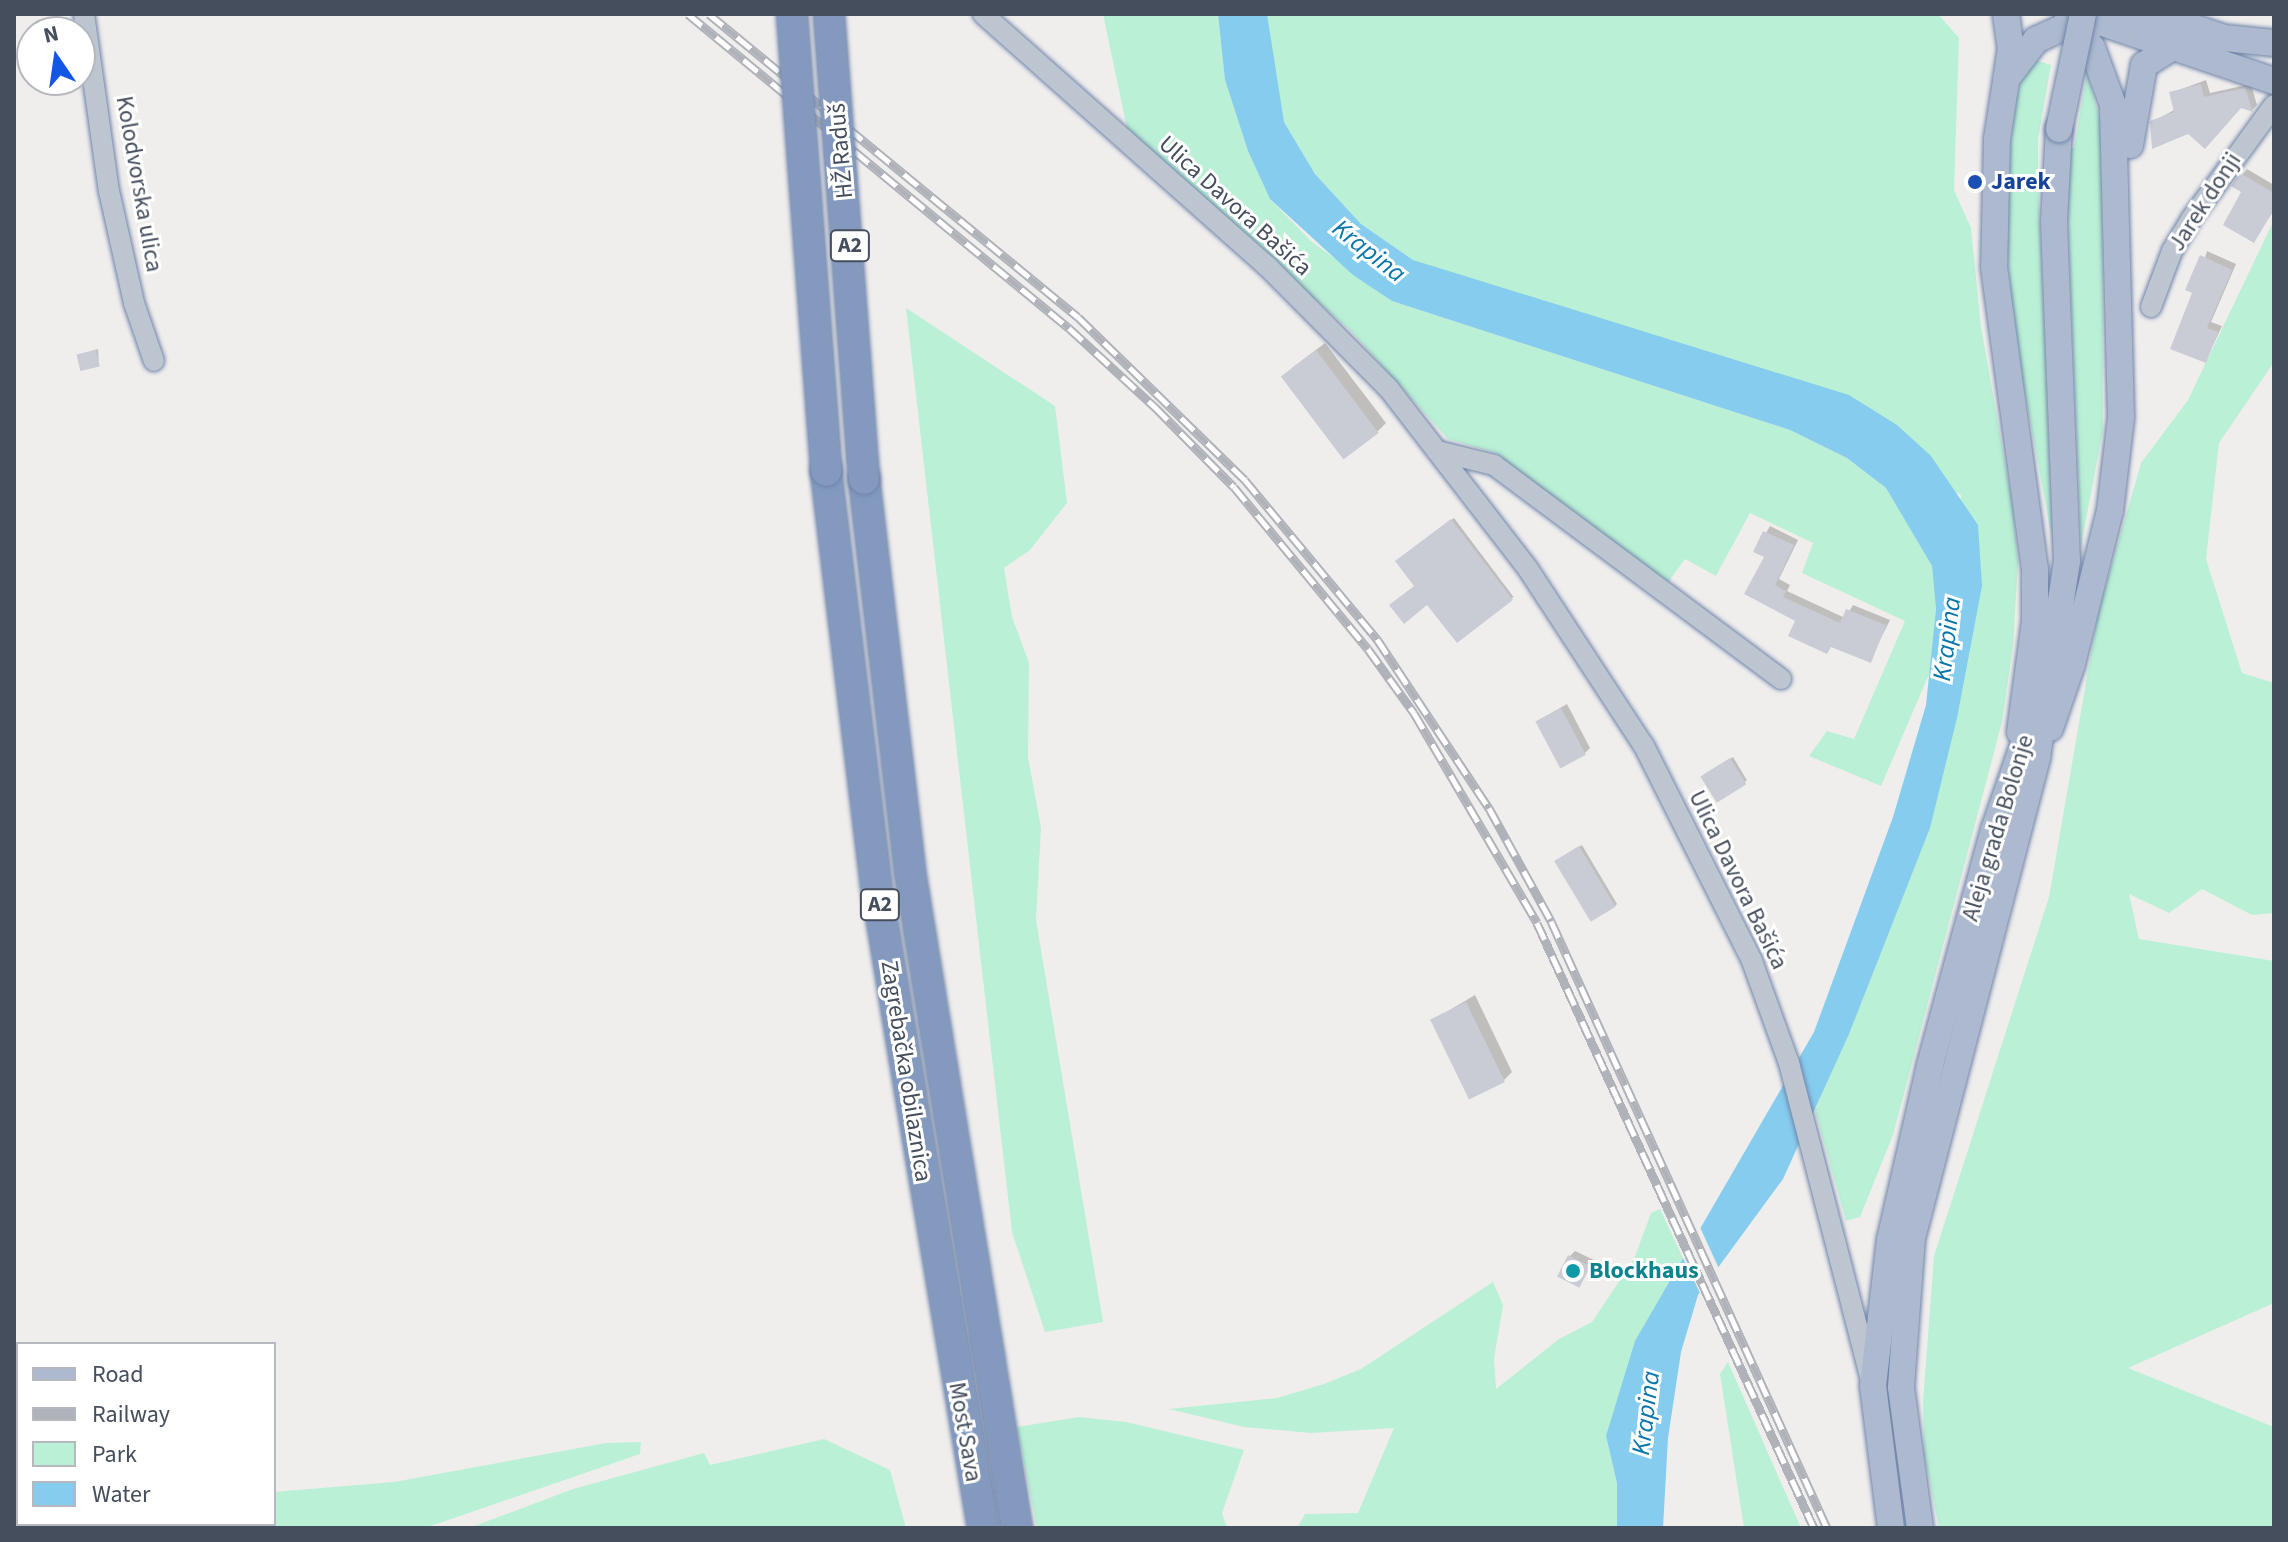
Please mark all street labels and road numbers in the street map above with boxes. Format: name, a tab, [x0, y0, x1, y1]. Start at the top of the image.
street label: Kolodvorska ulica	[109, 94, 169, 274]
street label: HŽ Raduš	[822, 102, 860, 200]
street label: Ulica Davora Bašića	[1153, 130, 1317, 282]
street label: Jarek donji	[2163, 147, 2247, 257]
road number: A2	[828, 228, 872, 264]
street label: Aleja grada Bolonje	[1956, 731, 2040, 925]
street label: Ulica Davora Bašića	[1682, 786, 1794, 974]
road number: A2	[858, 887, 902, 923]
street label: Zagrebačka obilaznica	[874, 958, 938, 1184]
street label: Most Sava	[942, 1380, 988, 1484]

